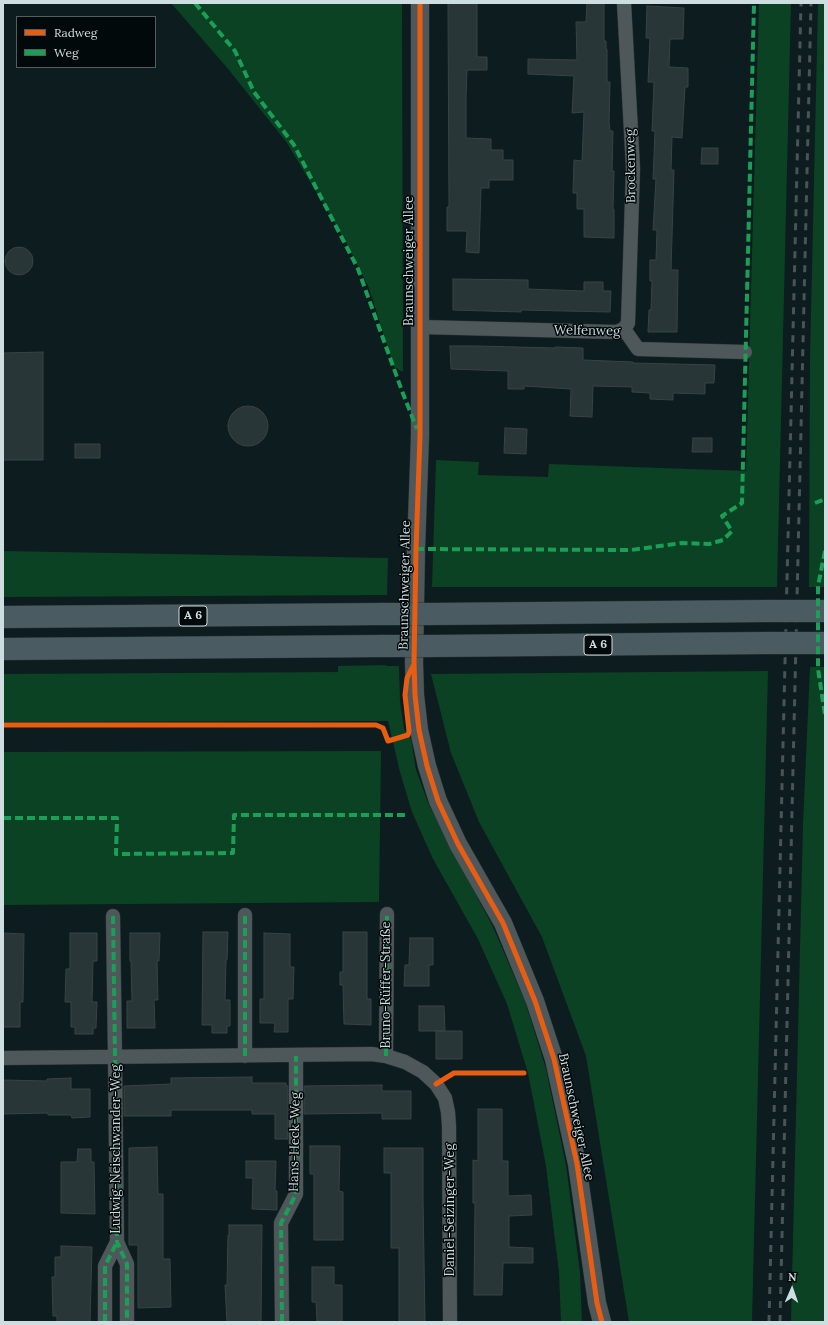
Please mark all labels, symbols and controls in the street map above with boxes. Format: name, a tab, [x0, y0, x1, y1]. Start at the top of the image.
legend	[16, 16, 156, 68]
text: Radweg	[54, 25, 97, 40]
text: Weg	[54, 45, 79, 60]
street label: Brockenweg	[623, 129, 639, 203]
street label: Braunschweiger Allee	[401, 196, 417, 326]
street label: Welfenweg	[554, 323, 620, 339]
street label: Braunschweiger Allee	[396, 520, 414, 650]
road number: A 6	[179, 606, 207, 626]
road number: A 6	[584, 635, 612, 655]
street label: Bruno-Rüffer-Straße	[378, 921, 394, 1049]
street label: Braunschweiger Allee	[555, 1052, 597, 1182]
street label: Ludwig-Neischwander-Weg	[108, 1064, 124, 1234]
street label: Hans-Heck-Weg	[286, 1092, 304, 1192]
street label: Daniel-Seizinger-Weg	[442, 1143, 458, 1277]
north arrow	[772, 1269, 812, 1309]
text: N	[788, 1270, 797, 1284]

